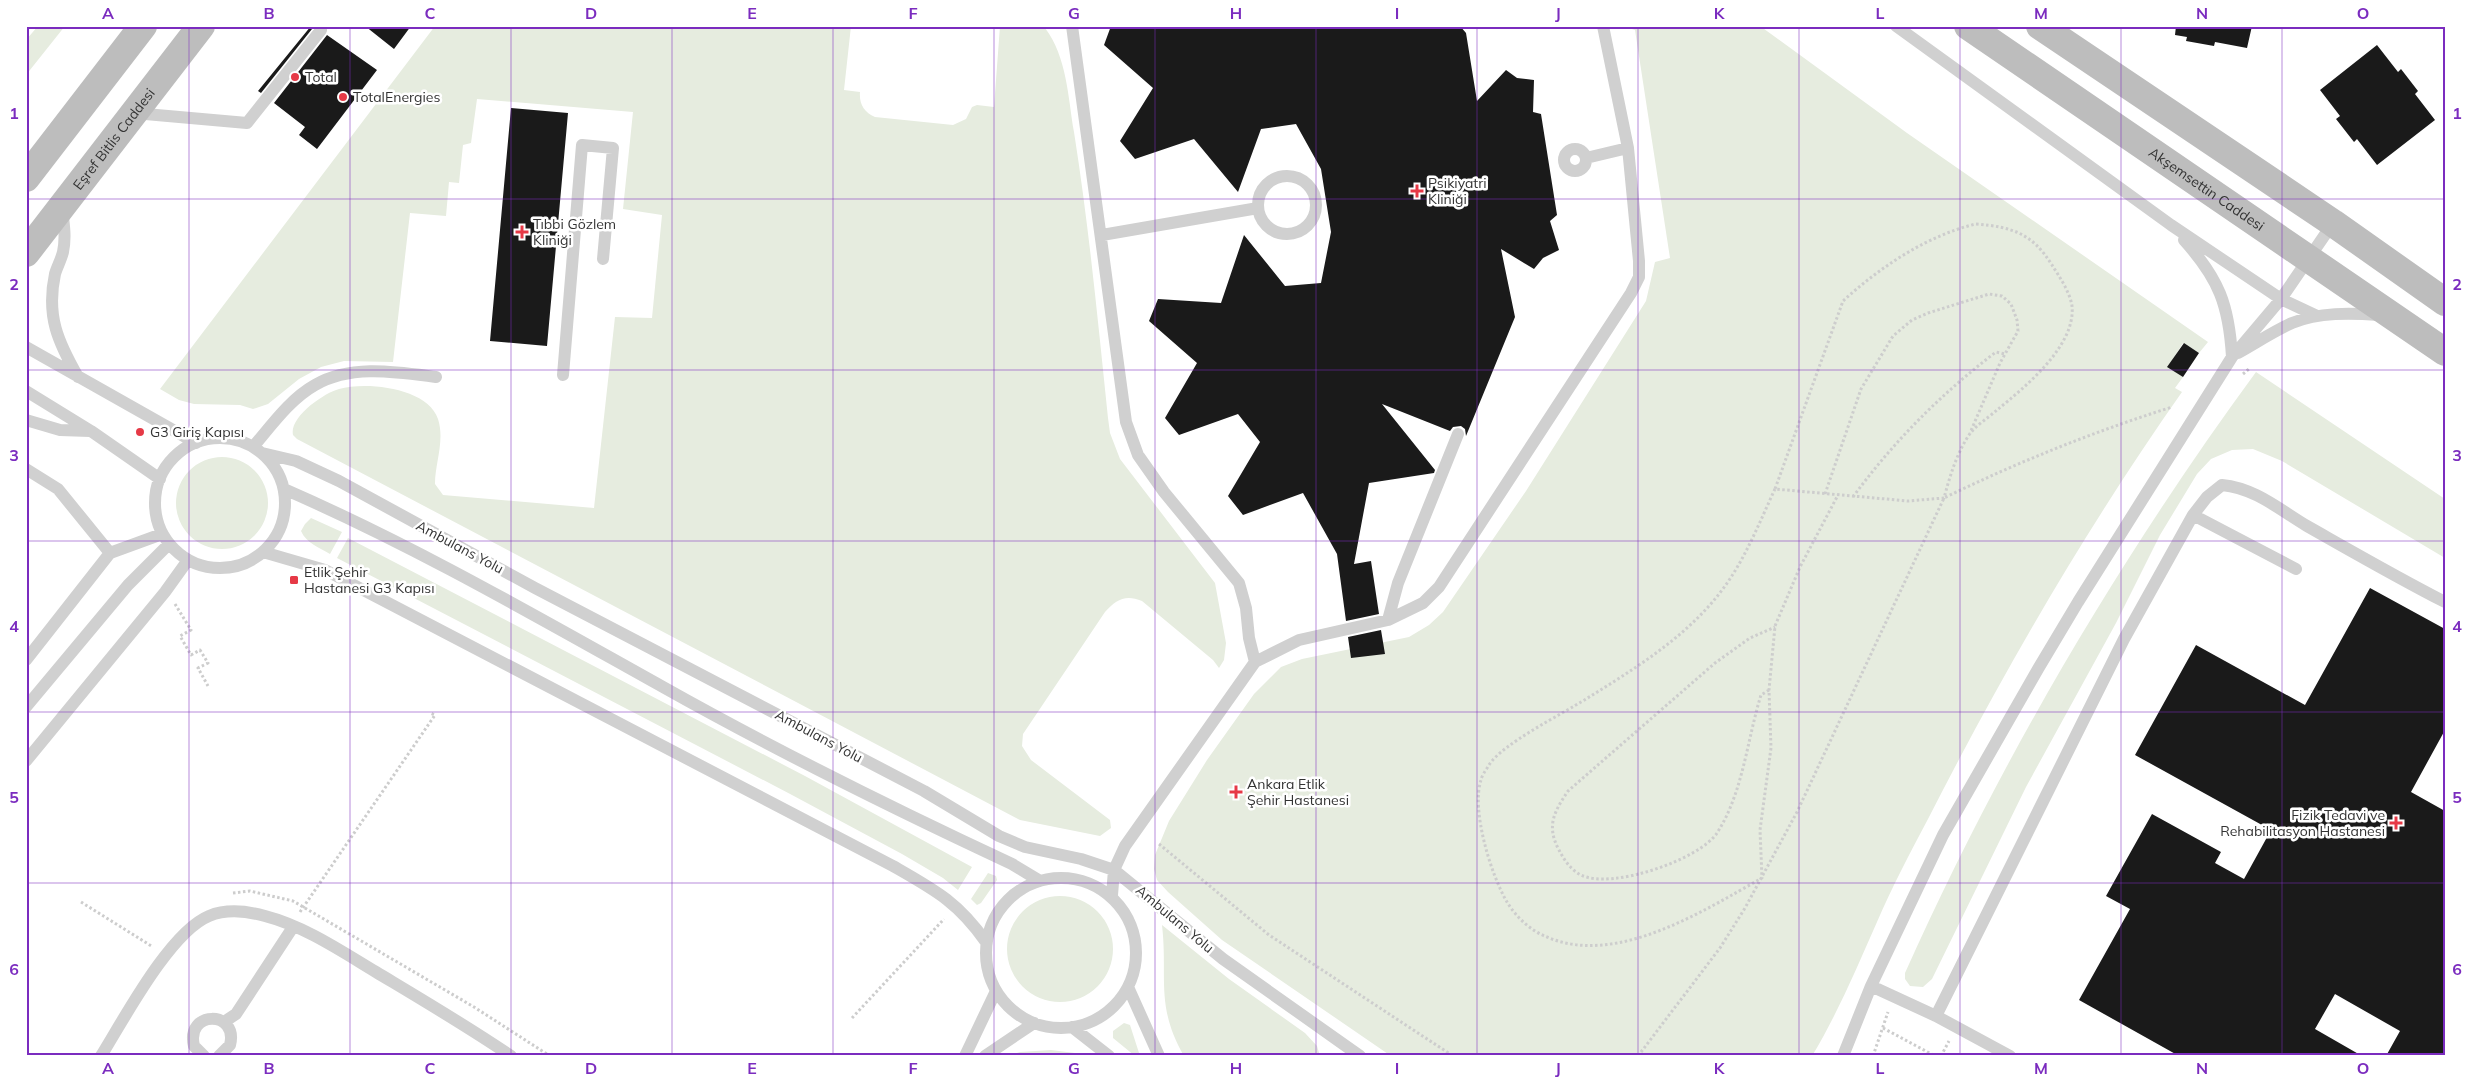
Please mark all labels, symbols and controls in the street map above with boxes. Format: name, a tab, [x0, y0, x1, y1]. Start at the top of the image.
text: A	[102, 3, 114, 23]
text: B	[263, 3, 275, 23]
text: C	[425, 3, 436, 23]
text: D	[585, 3, 597, 23]
text: E	[747, 3, 757, 23]
text: F	[908, 3, 918, 23]
text: G	[1068, 3, 1080, 23]
text: H	[1230, 3, 1242, 23]
text: I	[1395, 3, 1399, 23]
text: J	[1555, 3, 1561, 23]
text: K	[1714, 3, 1726, 23]
text: L	[1876, 3, 1885, 23]
text: M	[2034, 3, 2048, 23]
text: N	[2196, 3, 2208, 23]
text: O	[2357, 3, 2369, 23]
place label: Total	[305, 68, 337, 86]
marker: Total	[289, 71, 301, 83]
street label: Eşref Bitlis Caddesi	[69, 84, 159, 193]
place label: TotalEnergies	[353, 88, 440, 106]
marker: TotalEnergies	[337, 91, 349, 103]
text: 1	[9, 103, 19, 123]
text: 1	[2452, 103, 2462, 123]
street label: Akşemsettin Caddesi	[2145, 143, 2268, 235]
place label: Psikiyatri Kliniği	[1428, 174, 1487, 208]
marker: Psikiyatri Kliniği	[1410, 184, 1424, 198]
place label: Tıbbi Gözlem Kliniği	[533, 215, 616, 249]
marker: Tıbbi Gözlem Kliniği	[515, 225, 529, 239]
text: 2	[9, 274, 19, 294]
text: 2	[2452, 274, 2462, 294]
place label: G3 Giriş Kapısı	[150, 423, 244, 441]
marker: G3 Giriş Kapısı	[134, 426, 146, 438]
text: 3	[9, 445, 19, 465]
text: 3	[2452, 445, 2462, 465]
street label: Ambulans Yolu	[413, 516, 507, 578]
place label: Etlik Şehir Hastanesi G3 Kapısı	[304, 563, 435, 597]
marker: Etlik Şehir Hastanesi G3 Kapısı	[288, 574, 300, 586]
text: 4	[9, 616, 19, 636]
text: 4	[2452, 616, 2462, 636]
street label: Ambulans Yolu	[772, 705, 866, 767]
place label: Ankara Etlik Şehir Hastanesi	[1247, 775, 1349, 809]
marker: Ankara Etlik Şehir Hastanesi	[1229, 785, 1243, 799]
text: 5	[9, 787, 19, 807]
text: 5	[2452, 787, 2462, 807]
place label: Fizik Tedavi ve Rehabilitasyon Hastanesi	[2220, 806, 2385, 840]
marker: Fizik Tedavi ve Rehabilitasyon Hastanesi	[2389, 816, 2403, 830]
street label: Ambulans Yolu	[1132, 881, 1218, 957]
text: 6	[9, 959, 19, 979]
text: 6	[2452, 959, 2462, 979]
text: A	[102, 1058, 114, 1078]
text: B	[263, 1058, 275, 1078]
text: C	[425, 1058, 436, 1078]
text: D	[585, 1058, 597, 1078]
text: E	[747, 1058, 757, 1078]
text: F	[908, 1058, 918, 1078]
text: G	[1068, 1058, 1080, 1078]
text: H	[1230, 1058, 1242, 1078]
text: I	[1395, 1058, 1399, 1078]
text: J	[1555, 1058, 1561, 1078]
text: K	[1714, 1058, 1726, 1078]
text: L	[1876, 1058, 1885, 1078]
text: M	[2034, 1058, 2048, 1078]
text: N	[2196, 1058, 2208, 1078]
text: O	[2357, 1058, 2369, 1078]

